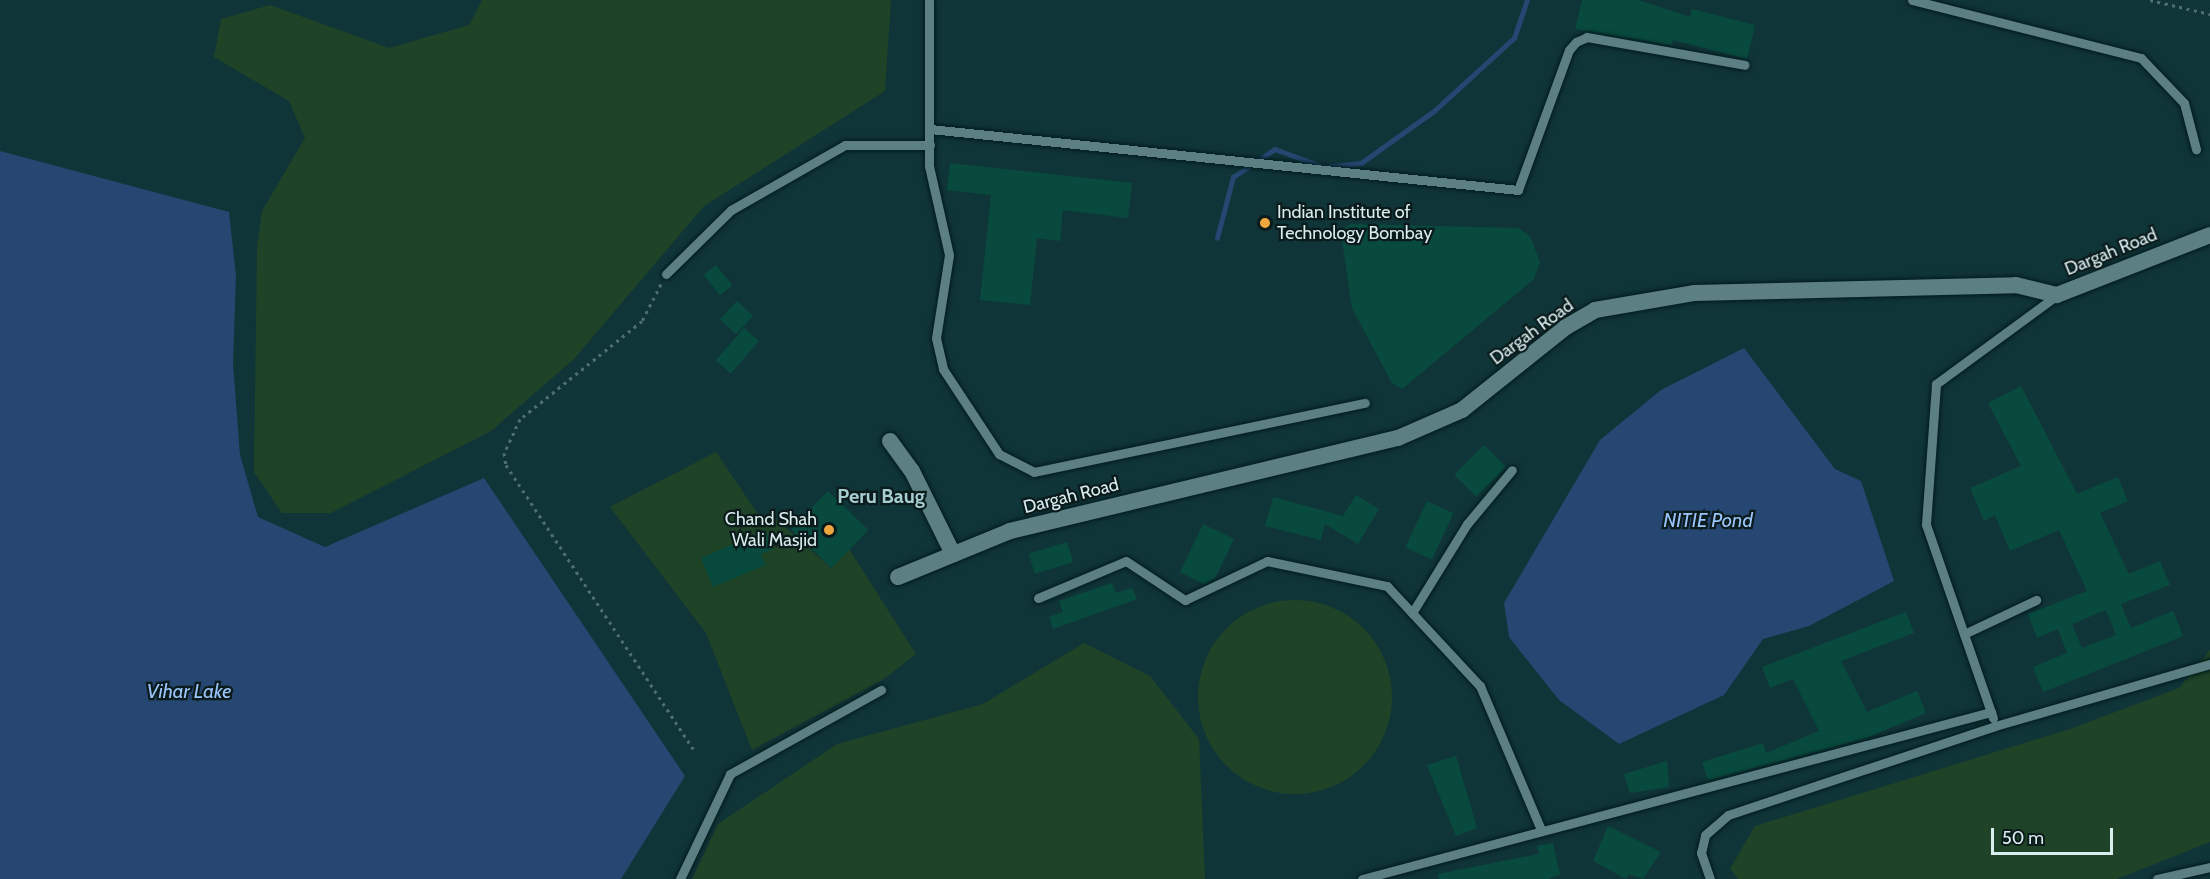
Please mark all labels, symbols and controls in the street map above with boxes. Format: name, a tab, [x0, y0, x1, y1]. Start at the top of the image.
place label: Indian Institute of Technology Bombay	[1277, 202, 1432, 244]
marker: Indian Institute of Technology Bombay	[1258, 216, 1272, 230]
street label: Dargah Road	[2062, 224, 2160, 280]
street label: Dargah Road	[1486, 295, 1578, 369]
street label: Dargah Road	[1021, 474, 1121, 518]
district label: Peru Baug	[837, 484, 925, 508]
water label: NITIE Pond	[1663, 508, 1753, 532]
place label: Chand Shah Wali Masjid	[725, 509, 817, 552]
marker: Chand Shah Wali Masjid	[822, 523, 836, 537]
water label: Vihar Lake	[147, 679, 231, 703]
scale bar	[1994, 816, 2116, 854]
text: 50 m	[2002, 827, 2044, 849]

